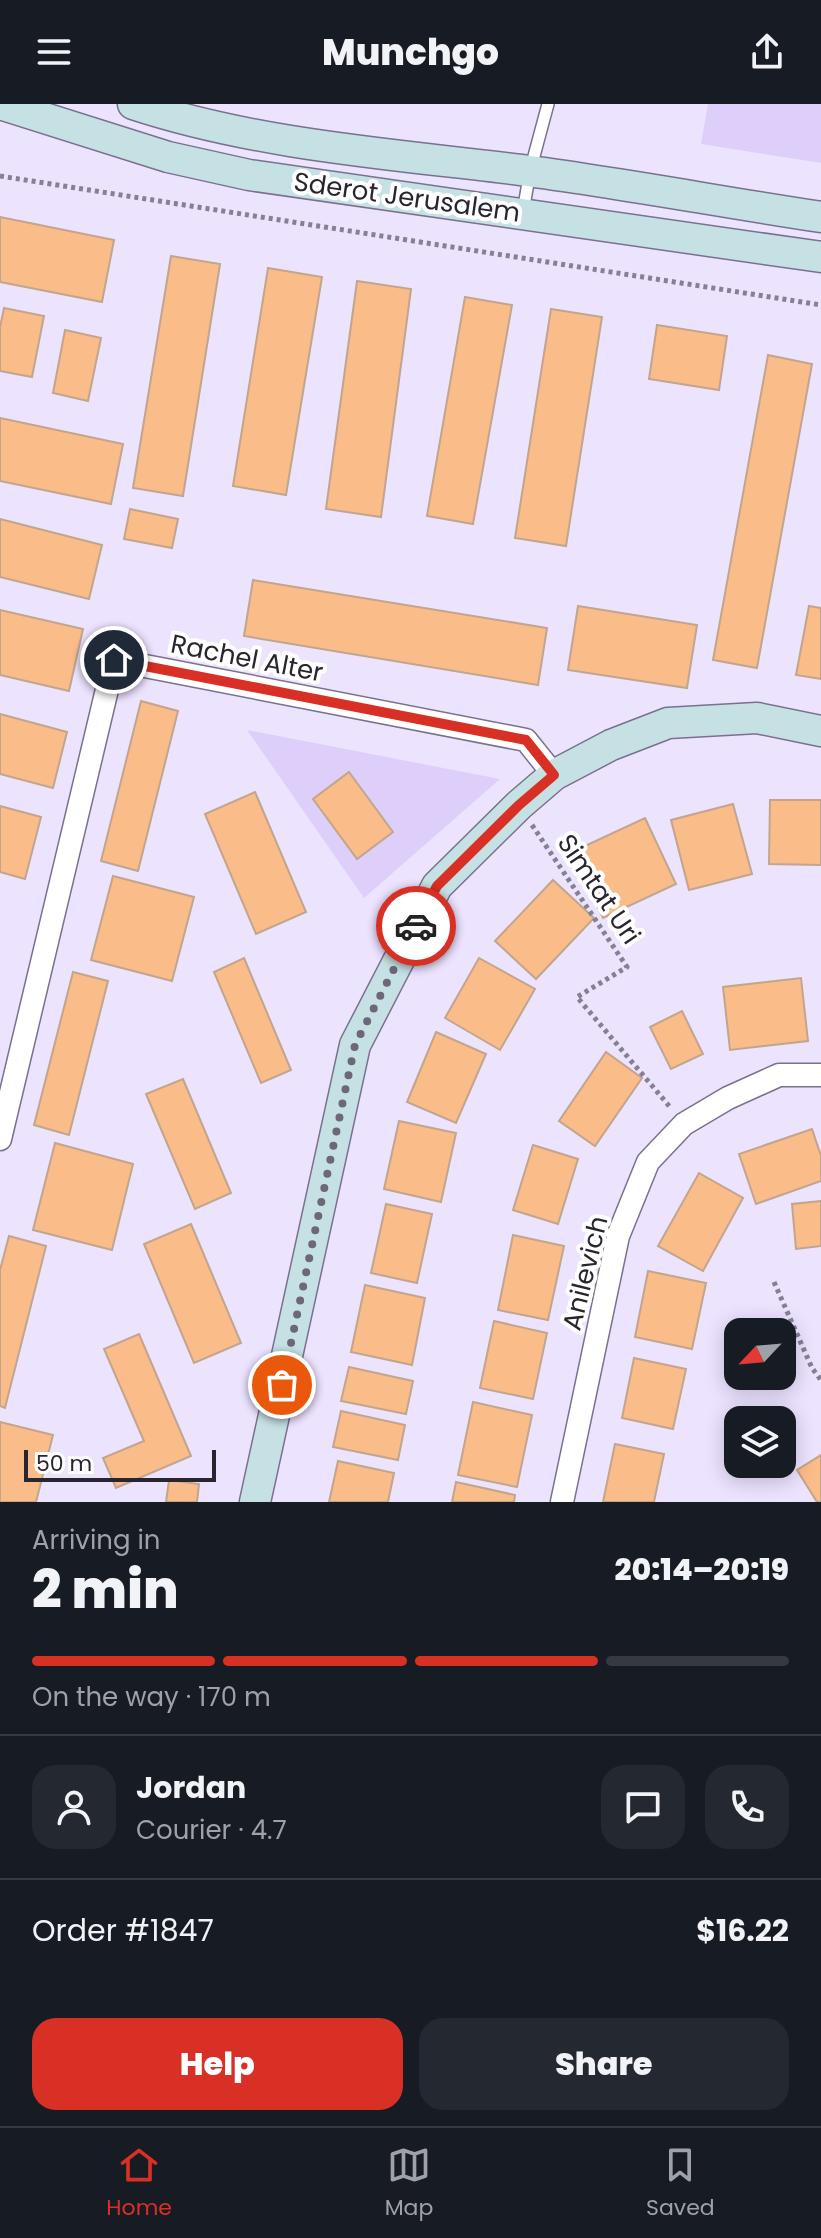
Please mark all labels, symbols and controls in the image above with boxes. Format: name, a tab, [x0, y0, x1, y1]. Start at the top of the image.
text: Munchgo	[322, 27, 499, 78]
icon: menu	[32, 30, 76, 74]
icon: share	[745, 30, 789, 74]
street label: Sderot Jerusalem	[291, 163, 523, 231]
pin	[80, 626, 148, 694]
street label: Rachel Alter	[168, 626, 326, 690]
icon: home	[92, 638, 136, 682]
street label: Simtat Uri	[549, 827, 649, 951]
courier	[376, 886, 456, 966]
icon: car	[394, 904, 438, 948]
street label: Anilevich	[553, 1212, 617, 1334]
north arrow	[724, 1318, 796, 1390]
map controls	[724, 1318, 796, 1478]
pin	[248, 1351, 316, 1419]
icon: bag	[260, 1363, 304, 1407]
button: layers	[724, 1406, 796, 1478]
scale bar	[24, 1446, 216, 1482]
text: 50 m	[36, 1448, 92, 1479]
text: Arriving in	[32, 1522, 161, 1558]
text: 20:14–20:19	[615, 1548, 789, 1591]
text: 2 min	[32, 1553, 179, 1626]
text: On the way · 170 m	[32, 1679, 271, 1715]
button: person	[32, 1765, 116, 1849]
button: chat	[601, 1765, 685, 1849]
button: phone	[705, 1765, 789, 1849]
text: Jordan	[136, 1766, 246, 1809]
text: Courier · 4.7	[136, 1812, 287, 1848]
text: Order #1847	[32, 1909, 214, 1952]
text: $16.22	[696, 1909, 789, 1952]
button: Help	[32, 2018, 403, 2110]
button: Share	[419, 2018, 789, 2110]
tab: Home	[106, 2143, 172, 2224]
tab: Map	[385, 2143, 433, 2224]
tab: Saved	[646, 2143, 715, 2224]

